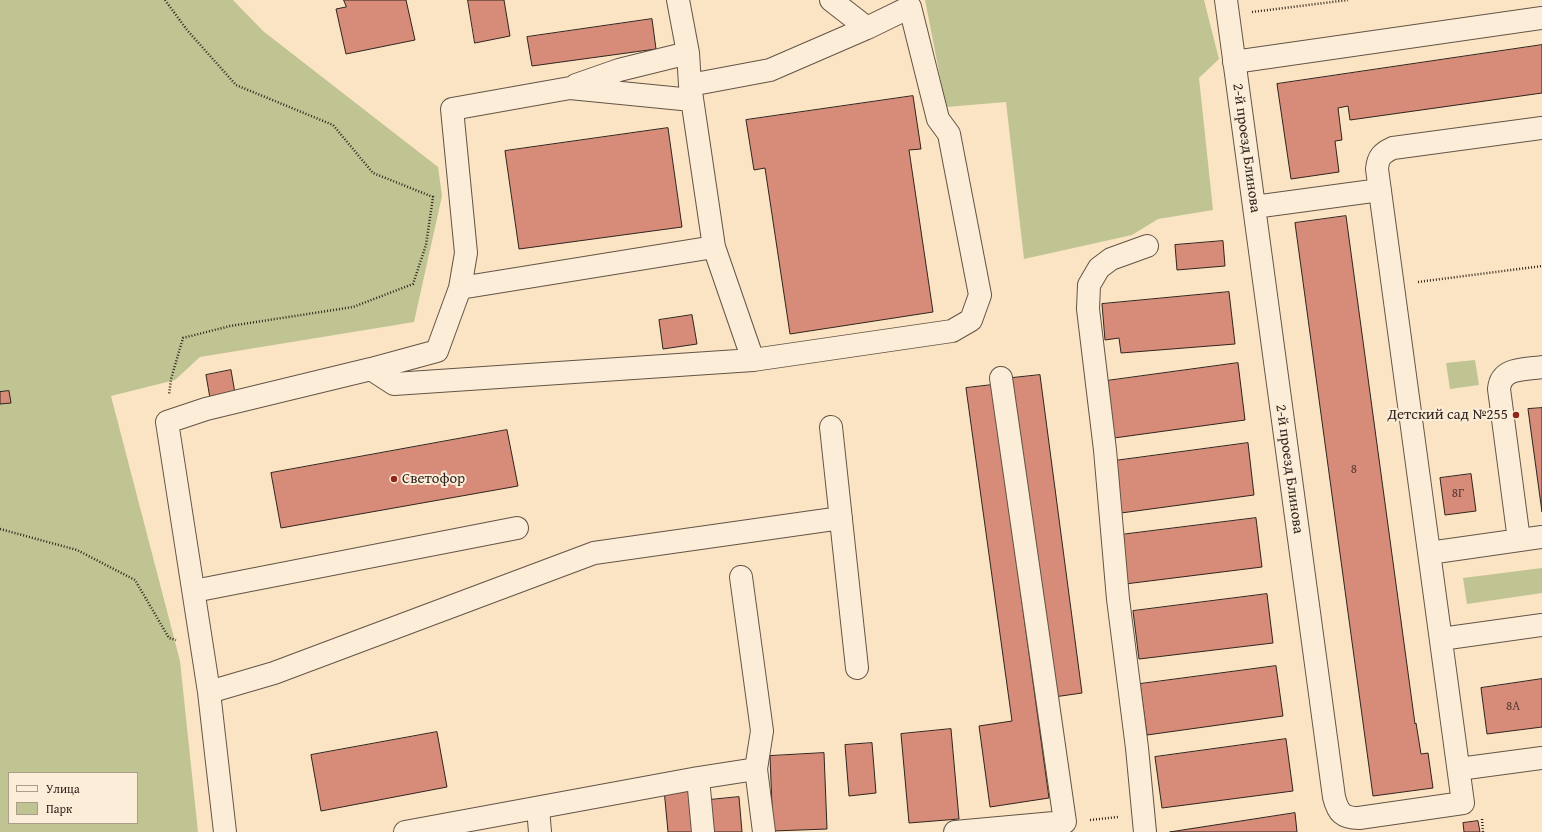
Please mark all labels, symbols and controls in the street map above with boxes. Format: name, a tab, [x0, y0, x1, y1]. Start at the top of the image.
street label: 2-й проезд Блинова	[1228, 82, 1264, 214]
street label: 2-й проезд Блинова	[1271, 403, 1307, 535]
place label: Детский сад №255	[1387, 406, 1508, 424]
marker: Детский сад №255	[1511, 410, 1521, 420]
house number: 8	[1351, 462, 1357, 478]
place label: Светофор	[402, 470, 465, 488]
marker: Светофор	[389, 474, 399, 484]
house number: 8Г	[1452, 486, 1464, 502]
house number: 8А	[1506, 699, 1520, 715]
legend	[8, 772, 138, 824]
text: Улица	[46, 780, 80, 797]
text: Парк	[46, 800, 72, 817]

